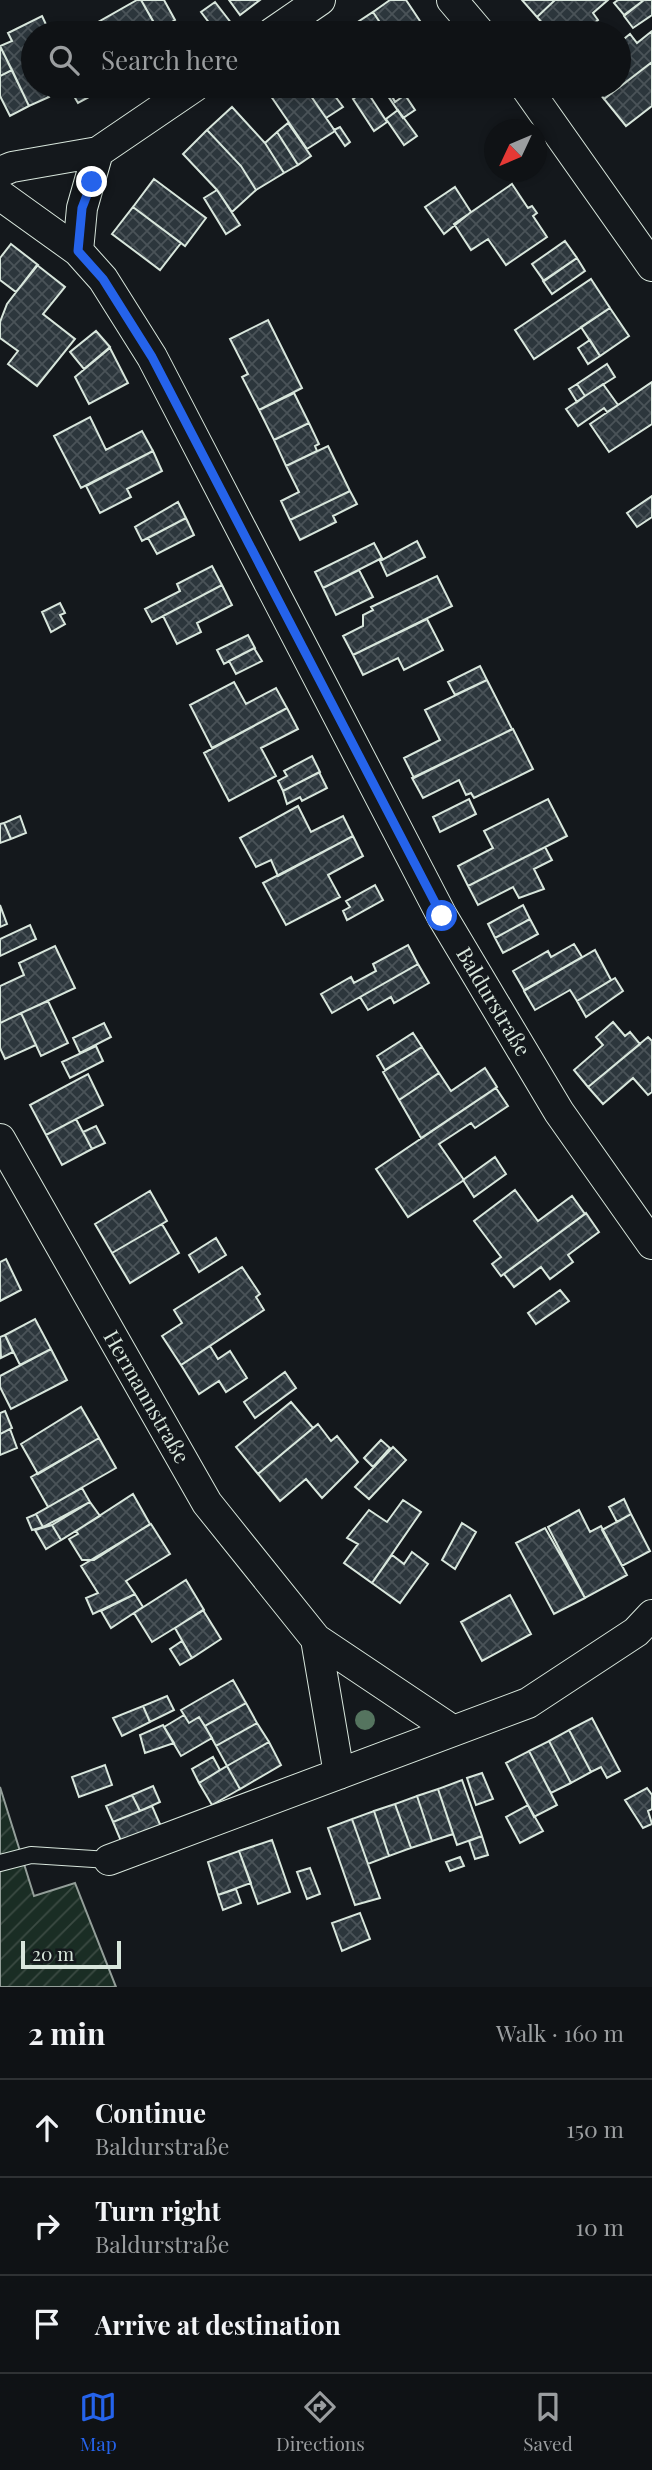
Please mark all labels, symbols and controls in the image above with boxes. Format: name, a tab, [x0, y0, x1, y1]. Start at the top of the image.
search box	[21, 21, 631, 98]
icon: search	[45, 41, 83, 79]
text: Search here	[101, 42, 238, 77]
north arrow	[484, 119, 547, 182]
route end	[76, 166, 107, 197]
route start	[426, 900, 457, 931]
street label: Baldurstraße	[451, 941, 538, 1061]
street label: Hermannstraße	[98, 1324, 197, 1468]
scale bar	[21, 1938, 121, 1970]
text: 20 m	[32, 1940, 74, 1966]
text: 2 min	[28, 2013, 105, 2053]
text: Walk · 160 m	[496, 2017, 624, 2048]
text: Continue	[95, 2095, 206, 2130]
icon: ahead	[28, 2109, 66, 2147]
text: 150 m	[566, 2113, 624, 2144]
text: Baldurstraße	[95, 2130, 229, 2161]
text: Turn right	[95, 2193, 221, 2228]
icon: right	[28, 2207, 66, 2245]
text: 10 m	[576, 2211, 624, 2242]
text: Baldurstraße	[95, 2228, 229, 2259]
icon: arrive	[28, 2305, 66, 2343]
text: Arrive at destination	[95, 2307, 341, 2342]
tab: Map	[79, 2388, 117, 2456]
tab: Directions	[276, 2388, 365, 2456]
tab: Saved	[523, 2388, 573, 2456]

